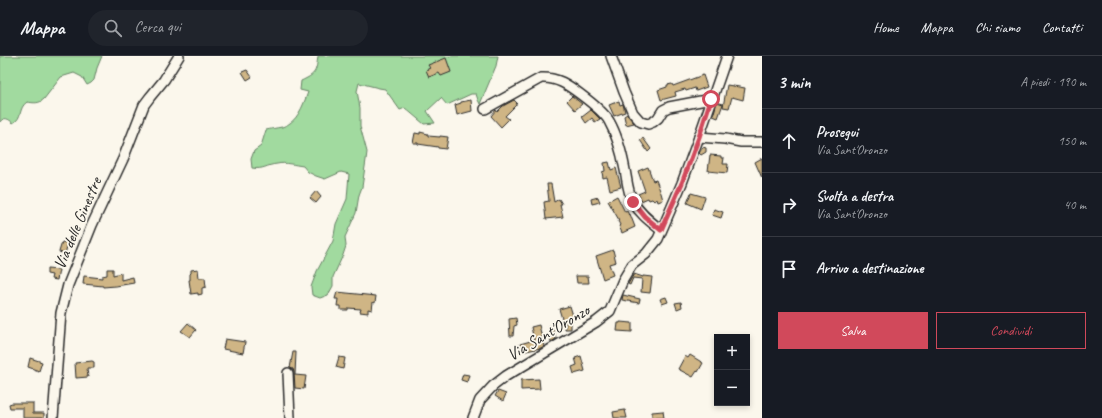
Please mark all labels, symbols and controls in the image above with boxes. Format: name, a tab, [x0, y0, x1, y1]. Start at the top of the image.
search box	[88, 10, 368, 46]
text: Mappa	[20, 16, 64, 40]
icon: search	[102, 17, 124, 39]
text: Cerca qui	[134, 18, 181, 37]
text: Home	[873, 19, 899, 36]
text: Mappa	[921, 19, 953, 36]
text: Chi siamo	[975, 19, 1020, 36]
text: Contatti	[1042, 19, 1082, 36]
text: 3 min	[778, 72, 811, 93]
text: A piedi · 190 m	[1021, 74, 1086, 90]
route start	[702, 90, 720, 108]
text: Prosegui	[816, 123, 858, 142]
icon: ahead	[778, 130, 800, 152]
text: 150 m	[1058, 133, 1086, 149]
text: Via Sant'Oronzo	[816, 142, 887, 158]
street label: Via delle Ginestre	[49, 173, 107, 272]
text: Svolta a destra	[816, 187, 893, 206]
route end	[624, 193, 642, 211]
icon: right	[778, 194, 800, 216]
text: 40 m	[1064, 197, 1086, 213]
text: Via Sant'Oronzo	[816, 206, 887, 222]
icon: arrive	[778, 258, 800, 280]
text: Arrivo a destinazione	[816, 259, 924, 278]
street label: Via Sant'Oronzo	[503, 299, 595, 365]
button: Salva	[778, 312, 928, 349]
button: Condividi	[936, 312, 1086, 349]
map controls	[714, 334, 750, 406]
button: +	[714, 334, 750, 370]
button: −	[714, 370, 750, 406]

